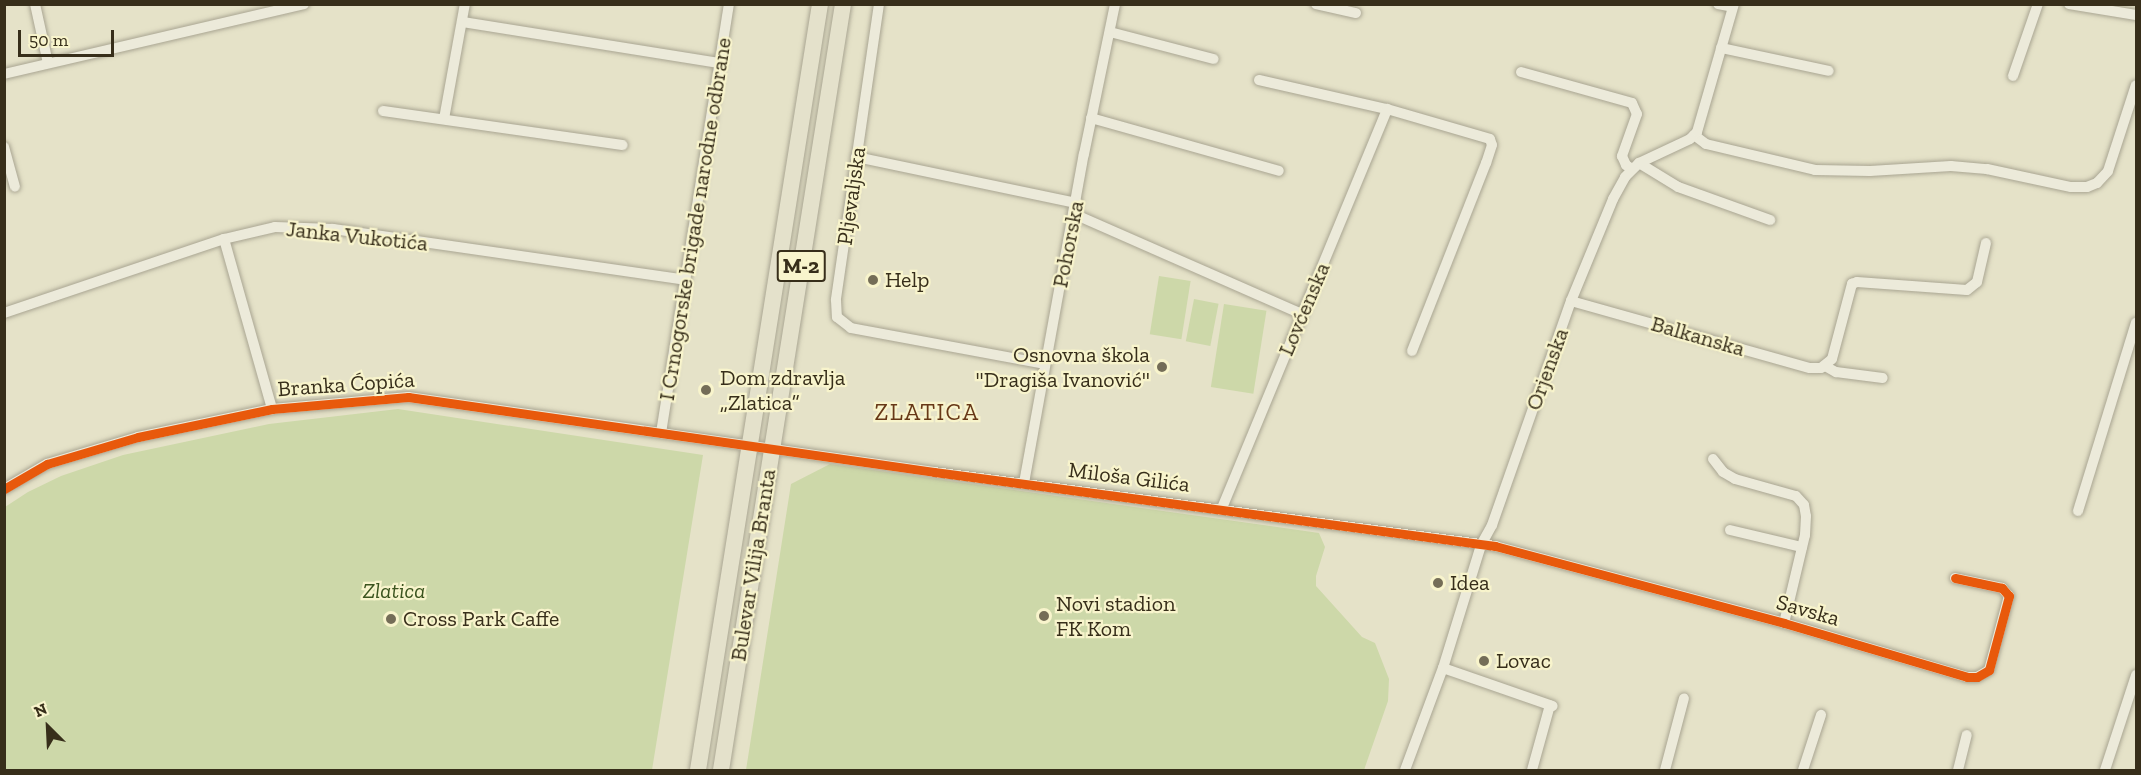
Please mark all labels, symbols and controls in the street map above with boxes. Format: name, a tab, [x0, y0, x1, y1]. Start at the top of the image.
scale bar	[21, 18, 117, 56]
text: 50 m	[29, 29, 68, 51]
street label: I Crnogorske brigade narodne odbrane	[653, 36, 737, 402]
street label: Pljevaljska	[831, 145, 871, 247]
street label: Pohorska	[1047, 198, 1089, 290]
street label: Janka Vukotića	[285, 215, 429, 257]
road number: M-2	[776, 248, 826, 284]
street label: Lovćenska	[1273, 258, 1335, 360]
place label: Help	[885, 267, 929, 293]
marker: Help	[866, 273, 880, 287]
street label: Balkanska	[1648, 310, 1748, 362]
street label: Orjenska	[1520, 324, 1574, 414]
place label: Osnovna škola "Dragiša Ivanović"	[976, 341, 1150, 392]
marker: Osnovna škola "Dragiša Ivanović"	[1155, 360, 1169, 374]
place label: Dom zdravlja „Zlatica”	[720, 364, 845, 416]
street label: Branka Ćopića	[277, 366, 415, 402]
marker: Dom zdravlja „Zlatica”	[697, 381, 715, 399]
district label: ZLATICA	[874, 398, 980, 426]
street label: Miloša Gilića	[1067, 456, 1191, 498]
street label: Bulevar Vilija Branta	[725, 467, 781, 663]
place label: Idea	[1450, 570, 1490, 596]
marker: Idea	[1431, 576, 1445, 590]
park label: Zlatica	[363, 578, 425, 604]
street label: Savska	[1773, 588, 1843, 632]
place label: Novi stadion FK Kom	[1056, 590, 1176, 642]
place label: Cross Park Caffe	[403, 606, 559, 632]
marker: Novi stadion FK Kom	[1037, 609, 1051, 623]
marker: Cross Park Caffe	[384, 612, 398, 626]
place label: Lovac	[1496, 648, 1551, 674]
marker: Lovac	[1477, 654, 1491, 668]
north arrow	[18, 697, 78, 757]
text: N	[31, 699, 50, 721]

